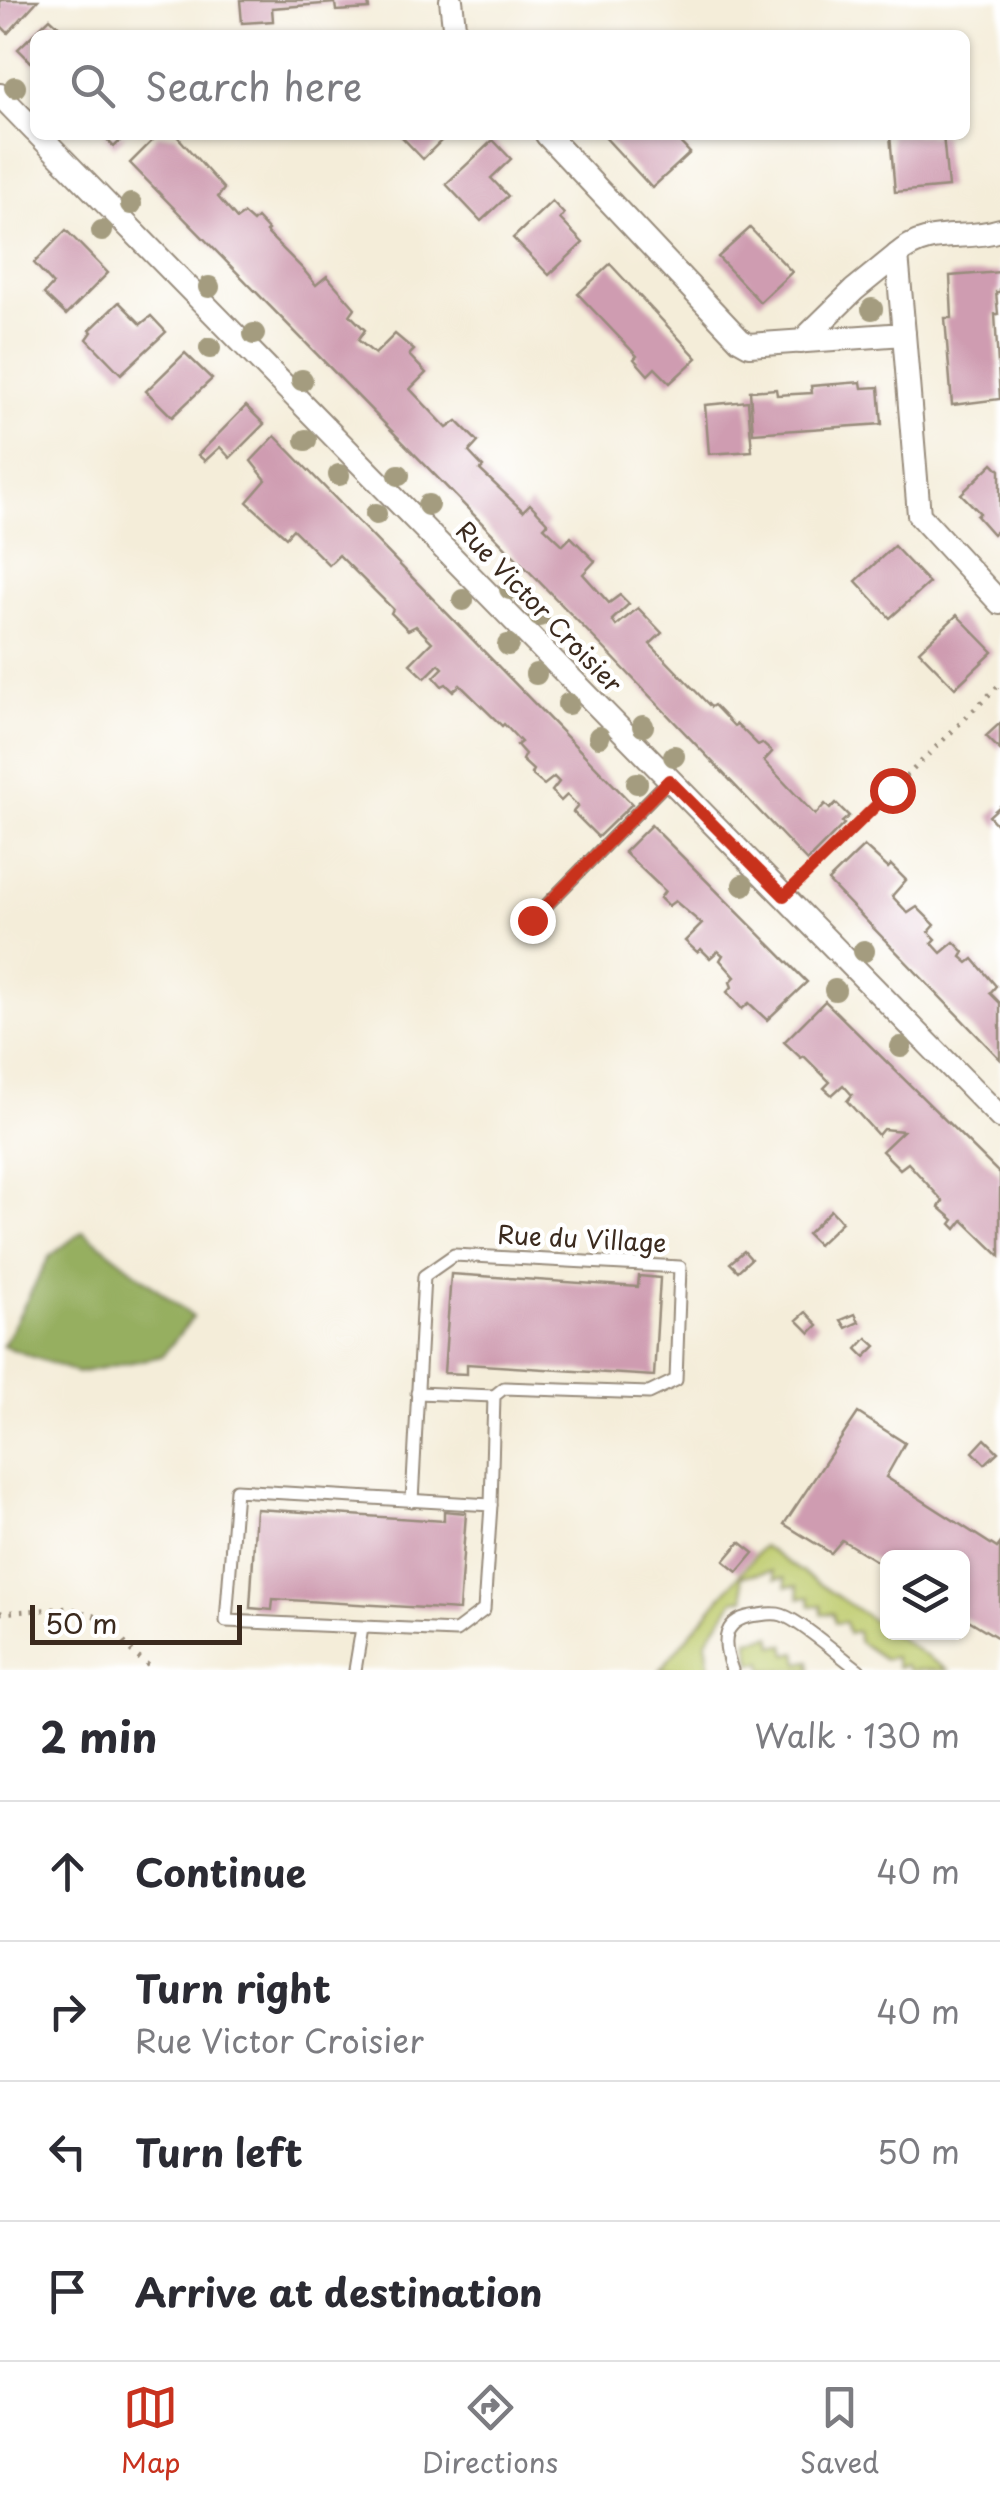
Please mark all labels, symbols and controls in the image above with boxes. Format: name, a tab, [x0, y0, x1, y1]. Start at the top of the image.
search box	[30, 30, 970, 140]
text: Search here	[145, 57, 362, 114]
icon: search	[65, 58, 120, 113]
street label: Rue Victor Croisier	[448, 512, 632, 701]
route start	[870, 768, 916, 814]
route end	[510, 898, 556, 944]
street label: Rue du Village	[497, 1215, 668, 1261]
map controls	[880, 1550, 970, 1640]
button: layers	[880, 1550, 970, 1640]
scale bar	[30, 1600, 242, 1644]
text: 50 m	[45, 1601, 118, 1644]
text: 2 min	[40, 1704, 157, 1767]
text: Walk · 130 m	[755, 1711, 960, 1759]
text: Continue	[135, 1843, 306, 1900]
icon: ahead	[40, 1844, 95, 1899]
text: 40 m	[876, 1847, 960, 1895]
text: Turn right	[135, 1959, 331, 2016]
icon: right	[40, 1984, 95, 2039]
text: 40 m	[876, 1987, 960, 2035]
text: Rue Victor Croisier	[135, 2016, 424, 2064]
text: Turn left	[135, 2123, 303, 2180]
icon: left	[40, 2124, 95, 2179]
text: 50 m	[877, 2127, 960, 2175]
text: Arrive at destination	[135, 2263, 543, 2320]
icon: arrive	[40, 2264, 95, 2319]
tab: Map	[121, 2380, 181, 2483]
tab: Directions	[422, 2380, 558, 2483]
tab: Saved	[800, 2380, 879, 2483]

